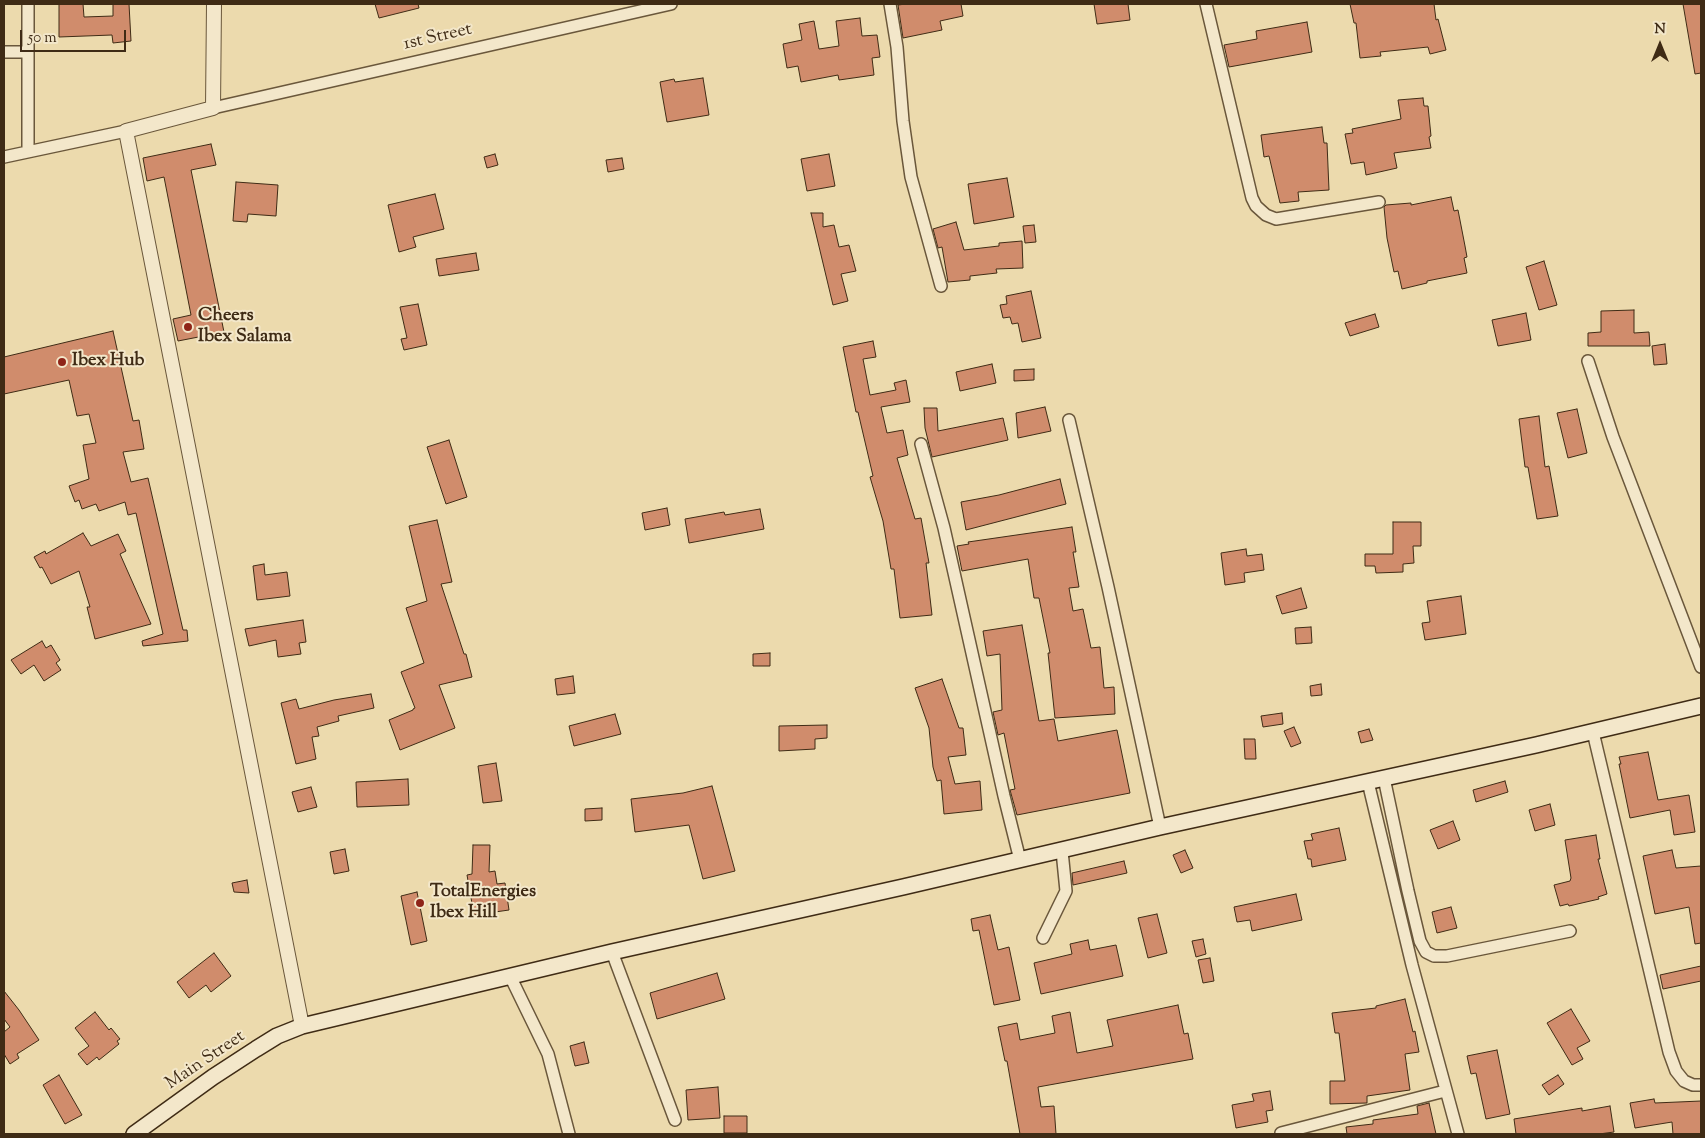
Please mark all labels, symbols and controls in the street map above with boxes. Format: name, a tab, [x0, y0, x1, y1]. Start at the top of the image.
scale bar	[22, 20, 129, 52]
street label: 1st Street	[402, 20, 474, 56]
north arrow	[1635, 20, 1685, 70]
text: N	[1654, 20, 1666, 40]
text: 50 m	[28, 28, 57, 49]
place label: Cheers Ibex Salama	[198, 306, 291, 348]
marker: Cheers Ibex Salama	[182, 321, 194, 333]
place label: Ibex Hub	[72, 351, 144, 373]
marker: Ibex Hub	[56, 356, 68, 368]
place label: TotalEnergies Ibex Hill	[430, 882, 536, 924]
marker: TotalEnergies Ibex Hill	[414, 897, 426, 909]
street label: Main Street	[162, 1027, 250, 1095]

